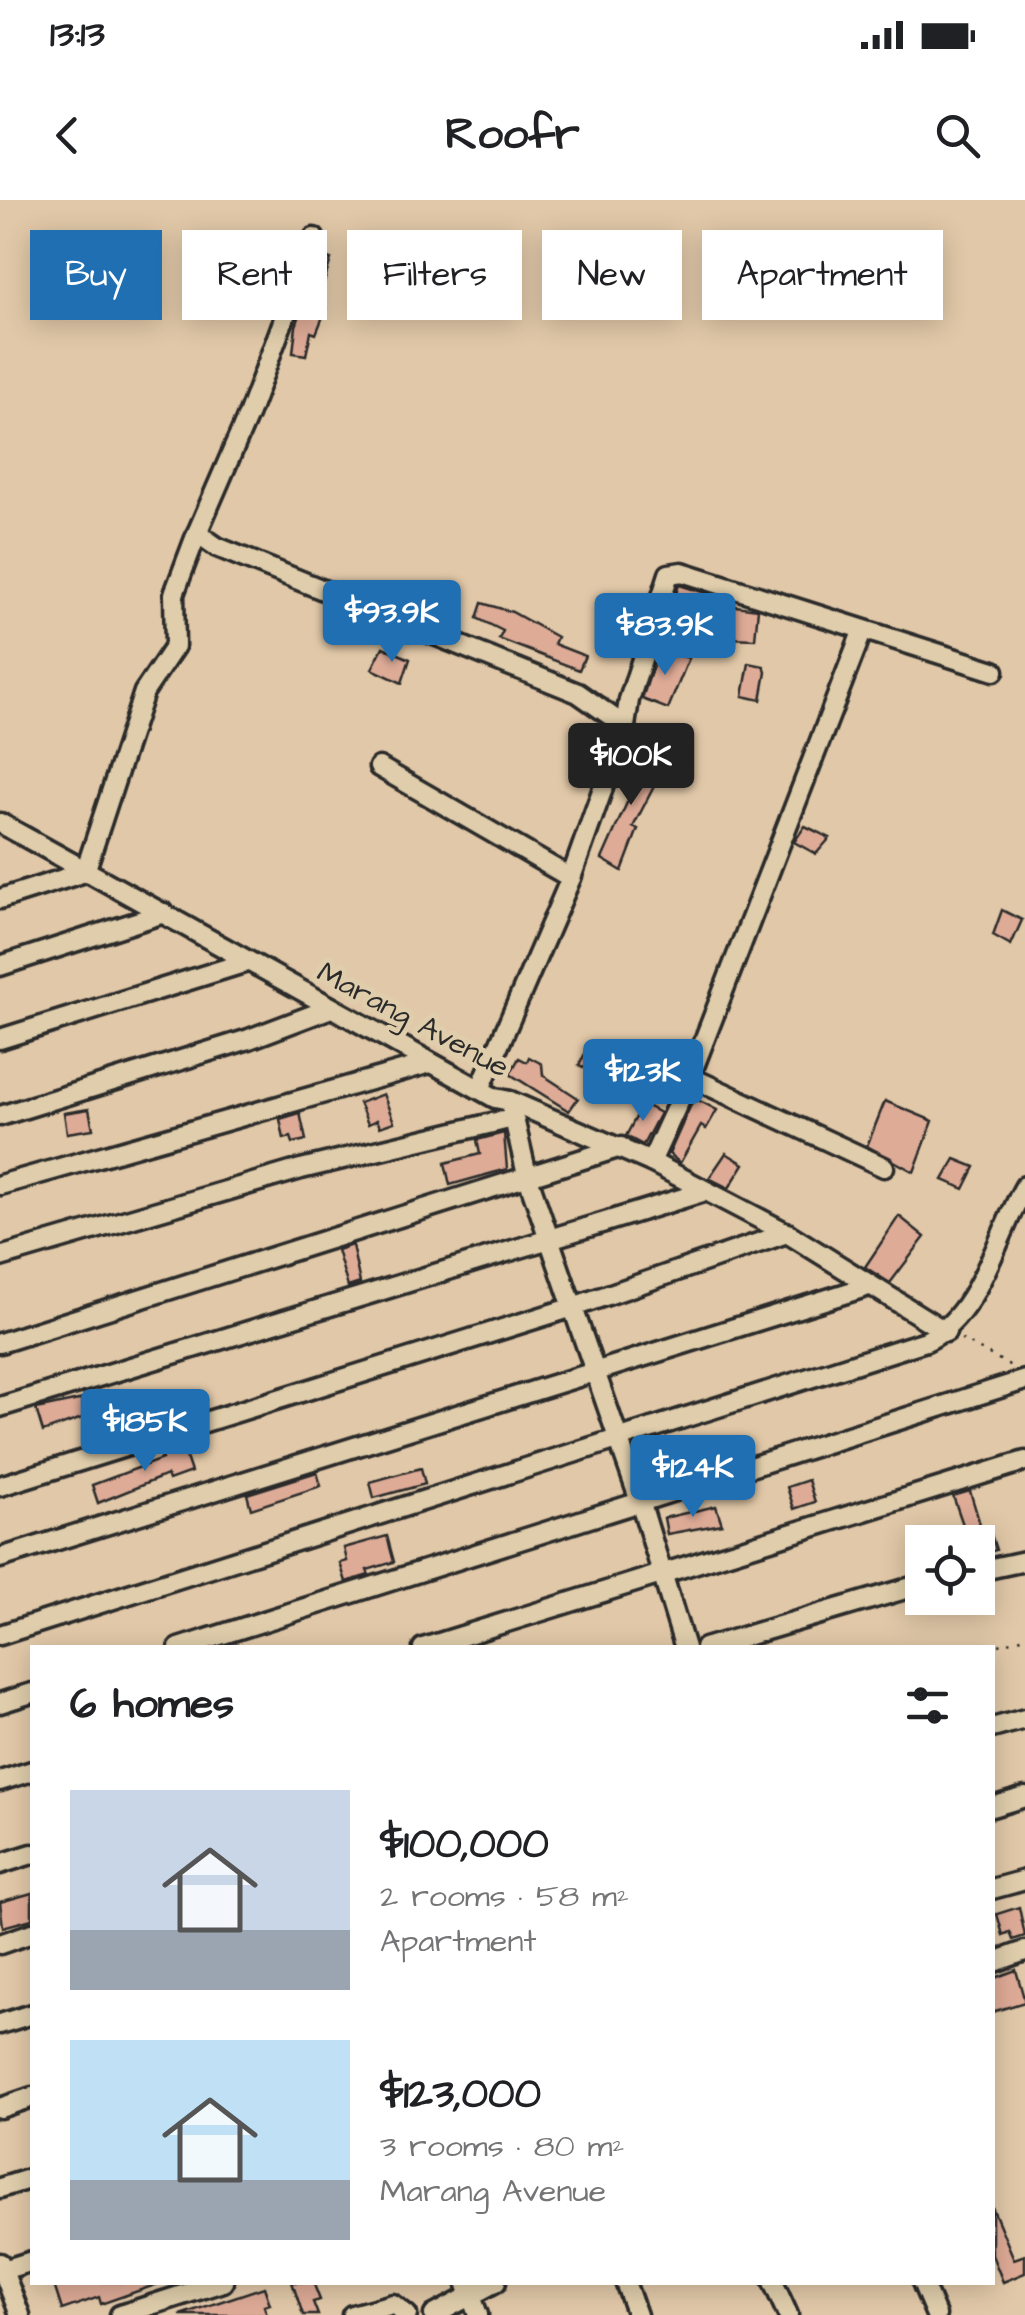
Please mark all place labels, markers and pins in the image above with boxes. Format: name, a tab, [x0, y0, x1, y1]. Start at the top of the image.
pin: $93.9K	[311, 580, 473, 665]
pin: $83.9K	[584, 593, 746, 678]
pin: $100K	[561, 723, 701, 808]
pin: $123K	[573, 1039, 713, 1124]
pin: $185K	[75, 1389, 215, 1474]
pin: $124K	[623, 1435, 763, 1520]

